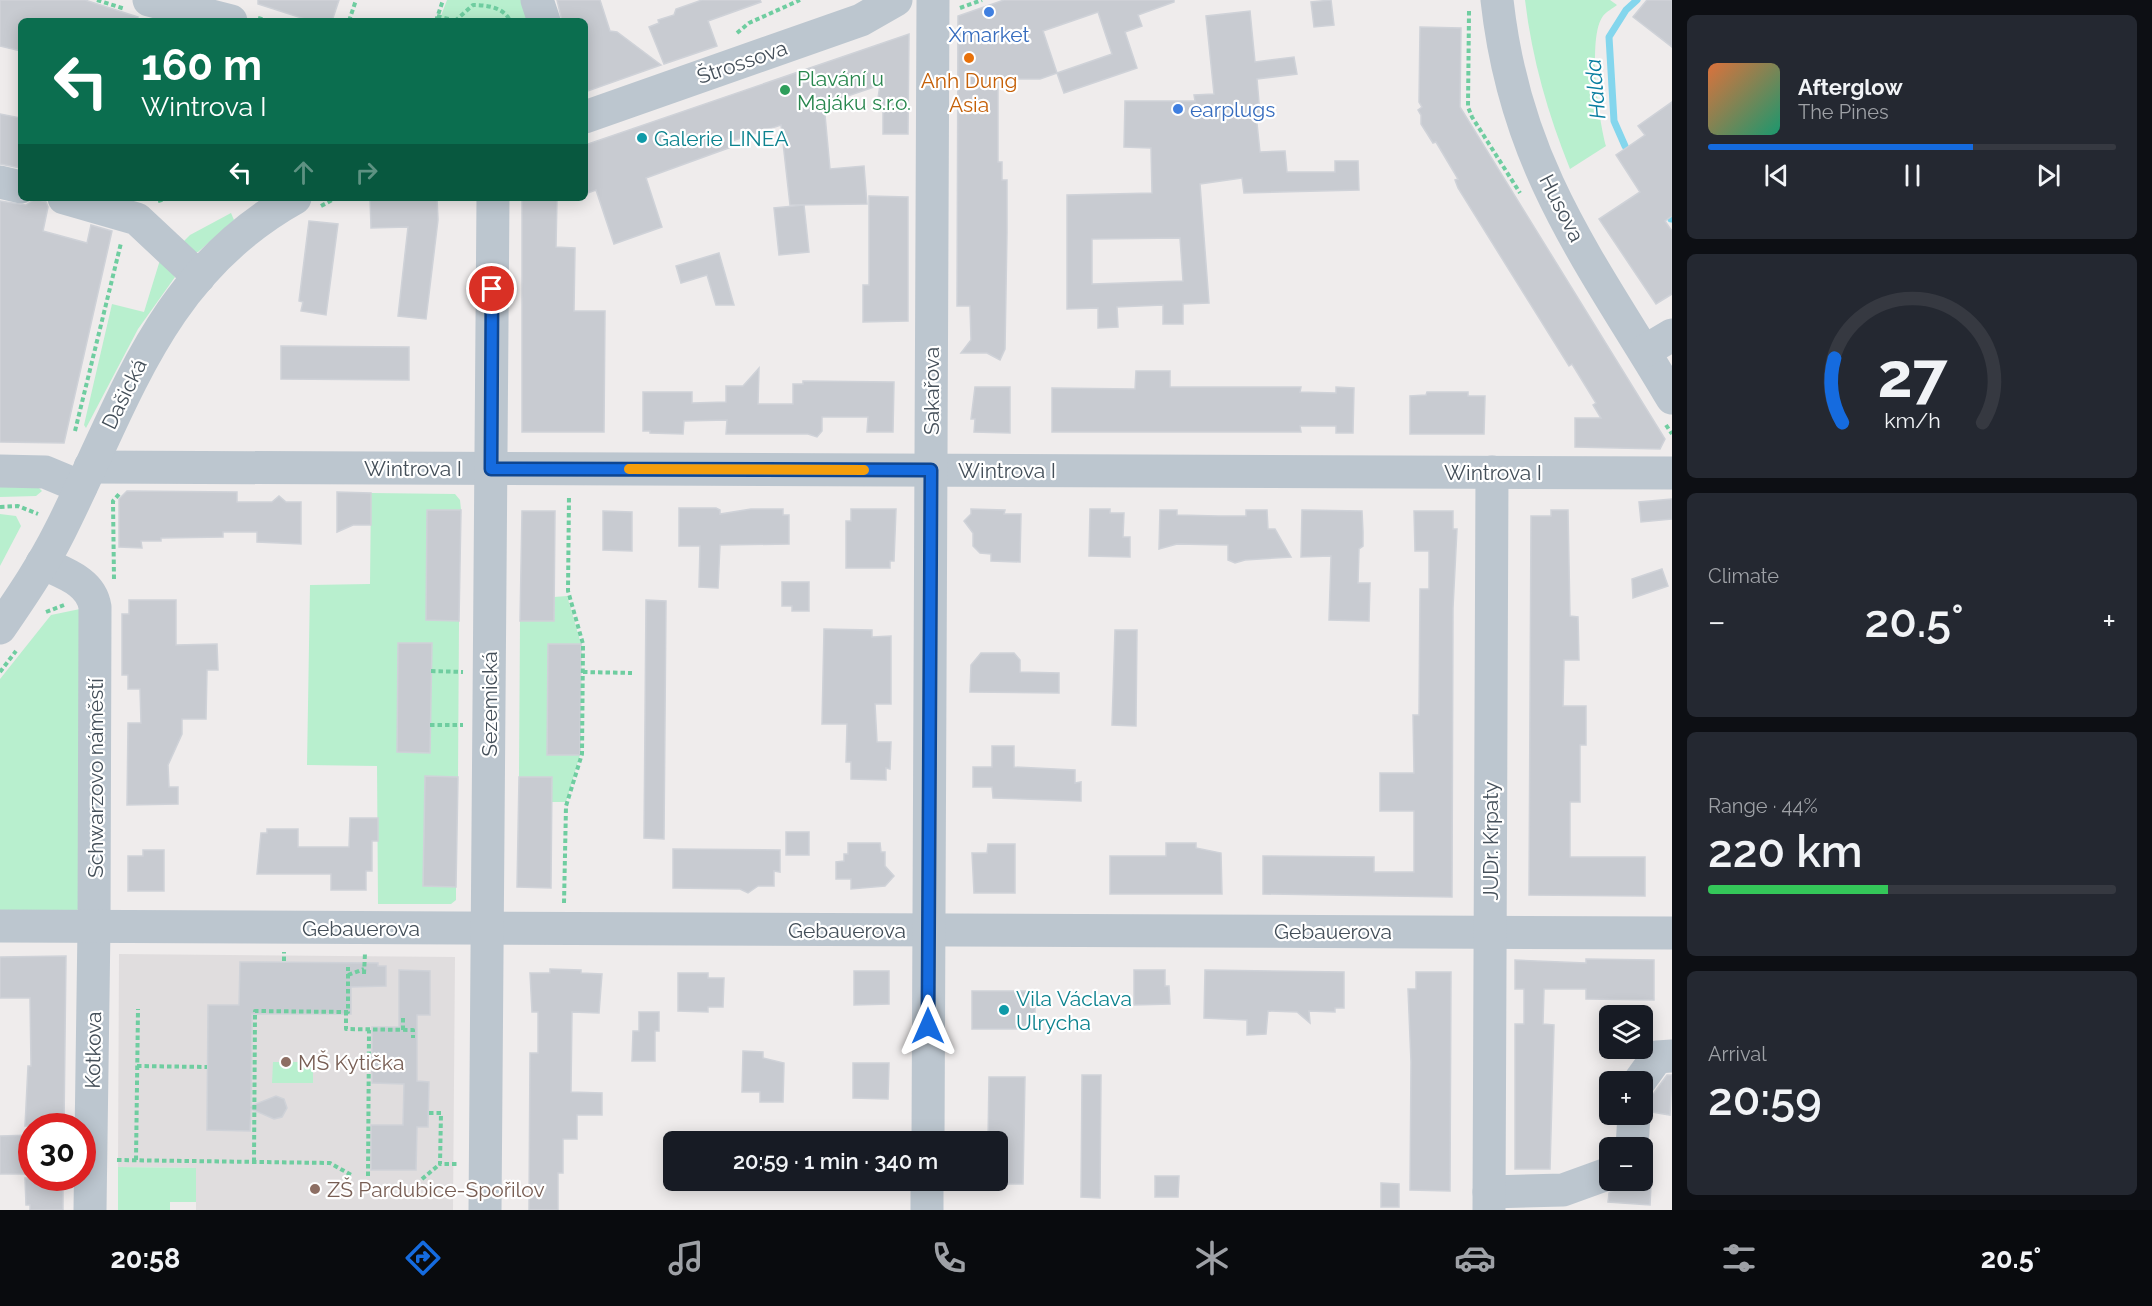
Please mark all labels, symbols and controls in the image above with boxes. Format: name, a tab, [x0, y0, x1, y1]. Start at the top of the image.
marker: Xmarket	[982, 5, 996, 19]
place label: Xmarket	[948, 22, 1030, 47]
street label: Štrossova	[694, 35, 790, 89]
text: 160 m	[141, 41, 262, 90]
icon: left	[42, 42, 120, 120]
marker: Anh Dung Asia	[962, 51, 976, 65]
water label: Halda	[1579, 58, 1611, 120]
place label: Plavání u Majáku s.r.o.	[797, 66, 911, 115]
place label: Anh Dung Asia	[921, 68, 1017, 117]
text: Afterglow	[1798, 74, 1903, 100]
marker: Plavání u Majáku s.r.o.	[778, 83, 792, 97]
text: Wintrova I	[141, 91, 267, 122]
place label: earplugs	[1190, 97, 1275, 122]
text: The Pines	[1798, 100, 1889, 124]
marker: earplugs	[1171, 102, 1185, 116]
place label: Galerie LINEA	[654, 126, 789, 151]
marker: Galerie LINEA	[635, 131, 649, 145]
icon: left	[224, 156, 257, 189]
icon: ahead	[287, 156, 320, 189]
icon: right	[350, 156, 383, 189]
icon: previous	[1760, 159, 1793, 192]
icon: pause	[1896, 159, 1929, 192]
icon: next	[2032, 159, 2065, 192]
street label: Husova	[1534, 170, 1590, 246]
pin	[466, 263, 517, 314]
icon: arrive	[475, 272, 508, 305]
text: 27	[1877, 338, 1948, 412]
street label: Sakařova	[919, 347, 944, 435]
street label: Dašická	[96, 355, 152, 433]
text: km/h	[1884, 408, 1940, 433]
street label: Wintrova I	[364, 456, 462, 481]
street label: Wintrova I	[958, 458, 1056, 483]
street label: Wintrova I	[1444, 460, 1542, 485]
text: Climate	[1708, 564, 1779, 588]
text: 20.5°	[1864, 595, 1964, 648]
text: −	[1708, 602, 1726, 641]
text: +	[2102, 602, 2116, 641]
street label: Sezemická	[477, 651, 502, 757]
street label: Schwarzovo náměstí	[83, 678, 108, 878]
street label: JUDr. Krpaty	[1478, 781, 1503, 901]
text: Range · 44%	[1708, 794, 1818, 818]
text: 220 km	[1708, 825, 1863, 878]
street label: Gebauerova	[302, 916, 420, 941]
street label: Gebauerova	[788, 918, 906, 943]
street label: Gebauerova	[1274, 919, 1392, 944]
place label: Vila Václava Ulrycha	[1016, 986, 1132, 1035]
position arrow	[896, 994, 960, 1058]
marker: Vila Václava Ulrycha	[997, 1003, 1011, 1017]
map controls	[1599, 1005, 1653, 1191]
button: layers	[1599, 1005, 1653, 1059]
street label: Kotkova	[80, 1011, 106, 1089]
text: Arrival	[1708, 1042, 1767, 1066]
place label: MŠ Kytička	[298, 1050, 404, 1075]
marker: MŠ Kytička	[279, 1055, 293, 1069]
button: +	[1599, 1071, 1653, 1125]
text: 20:59	[1708, 1073, 1822, 1126]
speed limit sign: 30	[18, 1113, 96, 1191]
button: −	[1599, 1137, 1653, 1191]
text: 20:59 · 1 min · 340 m	[733, 1148, 938, 1174]
place label: ZŠ Pardubice-Spořilov	[327, 1177, 545, 1202]
marker: ZŠ Pardubice-Spořilov	[308, 1182, 322, 1196]
icon: directions	[402, 1237, 444, 1279]
icon: music	[665, 1237, 707, 1279]
icon: phone	[928, 1237, 970, 1279]
icon: climate	[1191, 1237, 1233, 1279]
icon: car	[1454, 1237, 1496, 1279]
icon: filters	[1718, 1237, 1760, 1279]
text: 20:58	[111, 1243, 180, 1274]
text: 20.5°	[1981, 1243, 2041, 1274]

